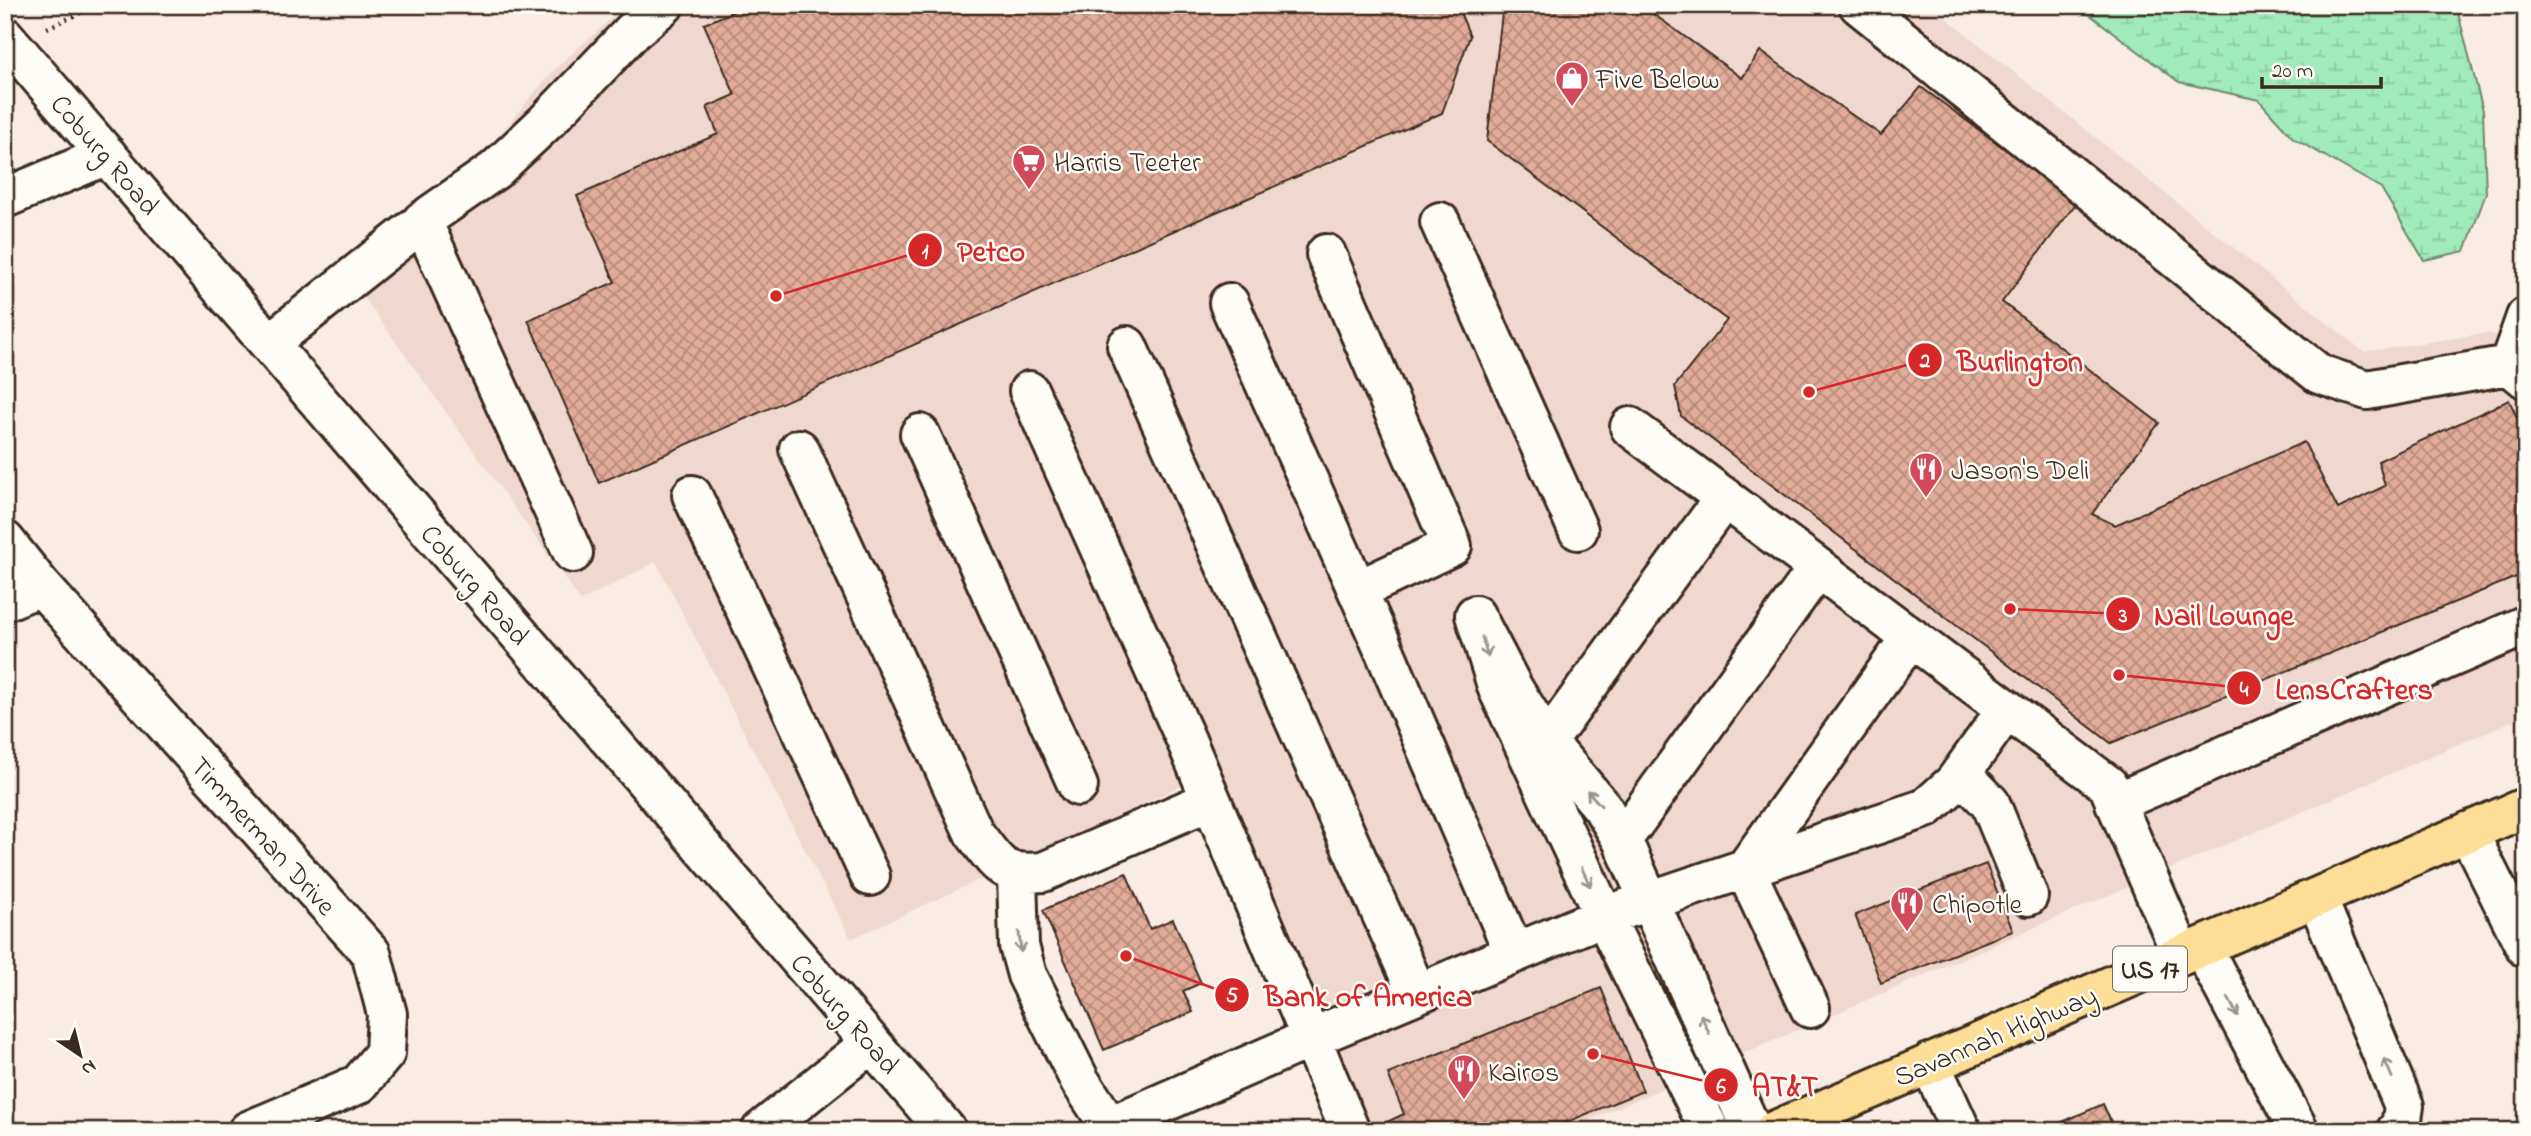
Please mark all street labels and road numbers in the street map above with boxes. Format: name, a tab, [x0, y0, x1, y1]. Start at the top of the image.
street label: Coburg Road	[39, 87, 168, 226]
street label: Coburg Road	[409, 517, 538, 656]
street label: Timmerman Drive	[179, 749, 344, 926]
street label: Coburg Road	[779, 946, 908, 1085]
road number: US 17	[2113, 946, 2187, 992]
street label: Savannah Highway	[1888, 977, 2104, 1100]

